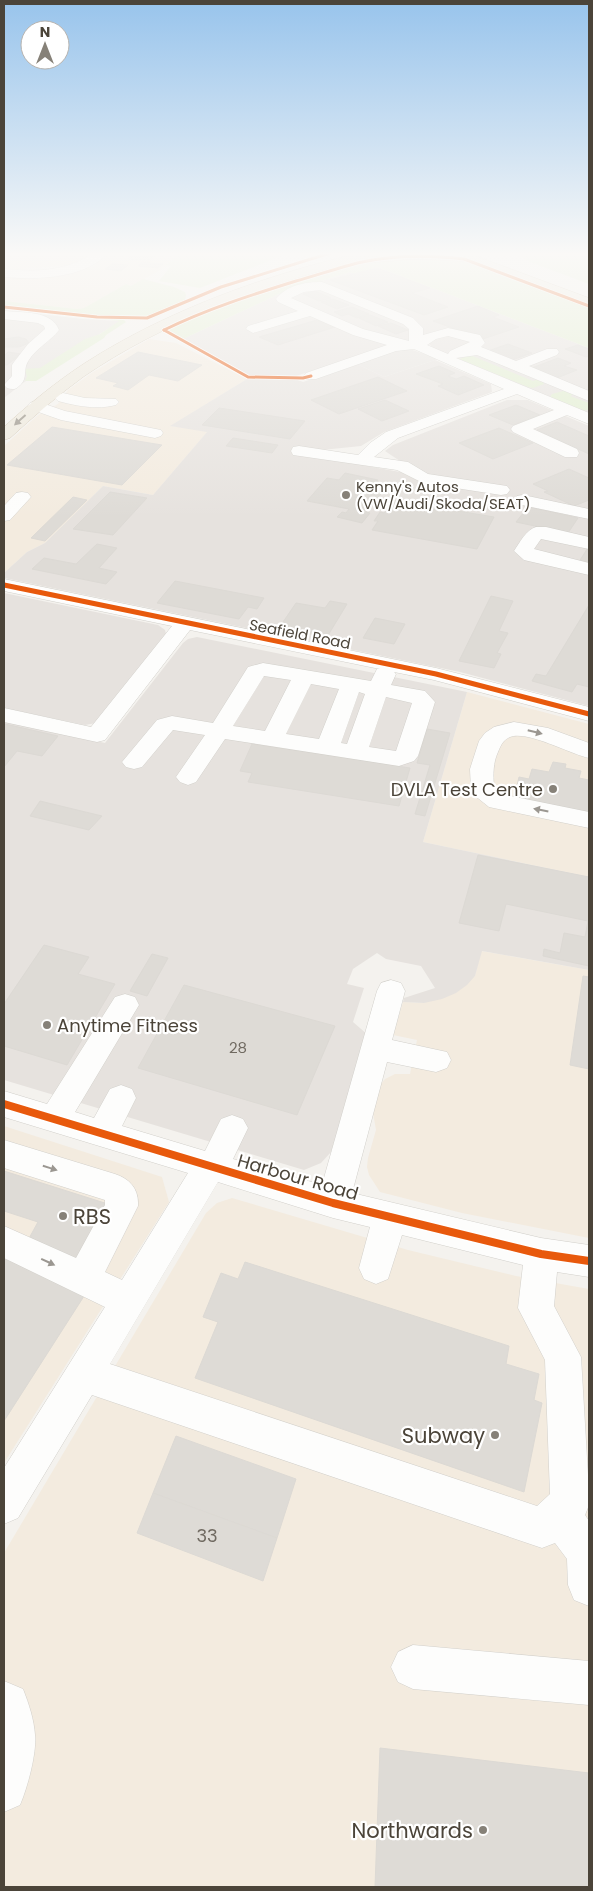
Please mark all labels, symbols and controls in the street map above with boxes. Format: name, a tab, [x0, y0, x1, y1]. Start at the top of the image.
north arrow	[20, 20, 70, 70]
text: N	[40, 22, 50, 42]
one-way arrow	[14, 414, 26, 425]
place label: Kenny's Autos (VW/Audi/Skoda/SEAT)	[356, 476, 531, 514]
marker: Kenny's Autos (VW/Audi/Skoda/SEAT)	[340, 489, 352, 501]
street label: Seafield Road	[247, 614, 353, 654]
one-way arrow	[528, 728, 543, 736]
place label: DVLA Test Centre	[391, 777, 543, 802]
marker: DVLA Test Centre	[547, 783, 559, 795]
one-way arrow	[534, 806, 549, 814]
place label: Anytime Fitness	[57, 1013, 198, 1038]
marker: Anytime Fitness	[41, 1019, 53, 1031]
house number: 28	[229, 1037, 247, 1058]
street label: Harbour Road	[235, 1148, 361, 1206]
one-way arrow	[43, 1165, 58, 1172]
place label: RBS	[73, 1202, 111, 1231]
marker: RBS	[57, 1210, 69, 1222]
one-way arrow	[41, 1258, 55, 1266]
place label: Subway	[402, 1421, 485, 1450]
marker: Subway	[489, 1429, 501, 1441]
house number: 33	[196, 1523, 218, 1548]
place label: Northwards	[351, 1816, 473, 1845]
marker: Northwards	[477, 1824, 489, 1836]

